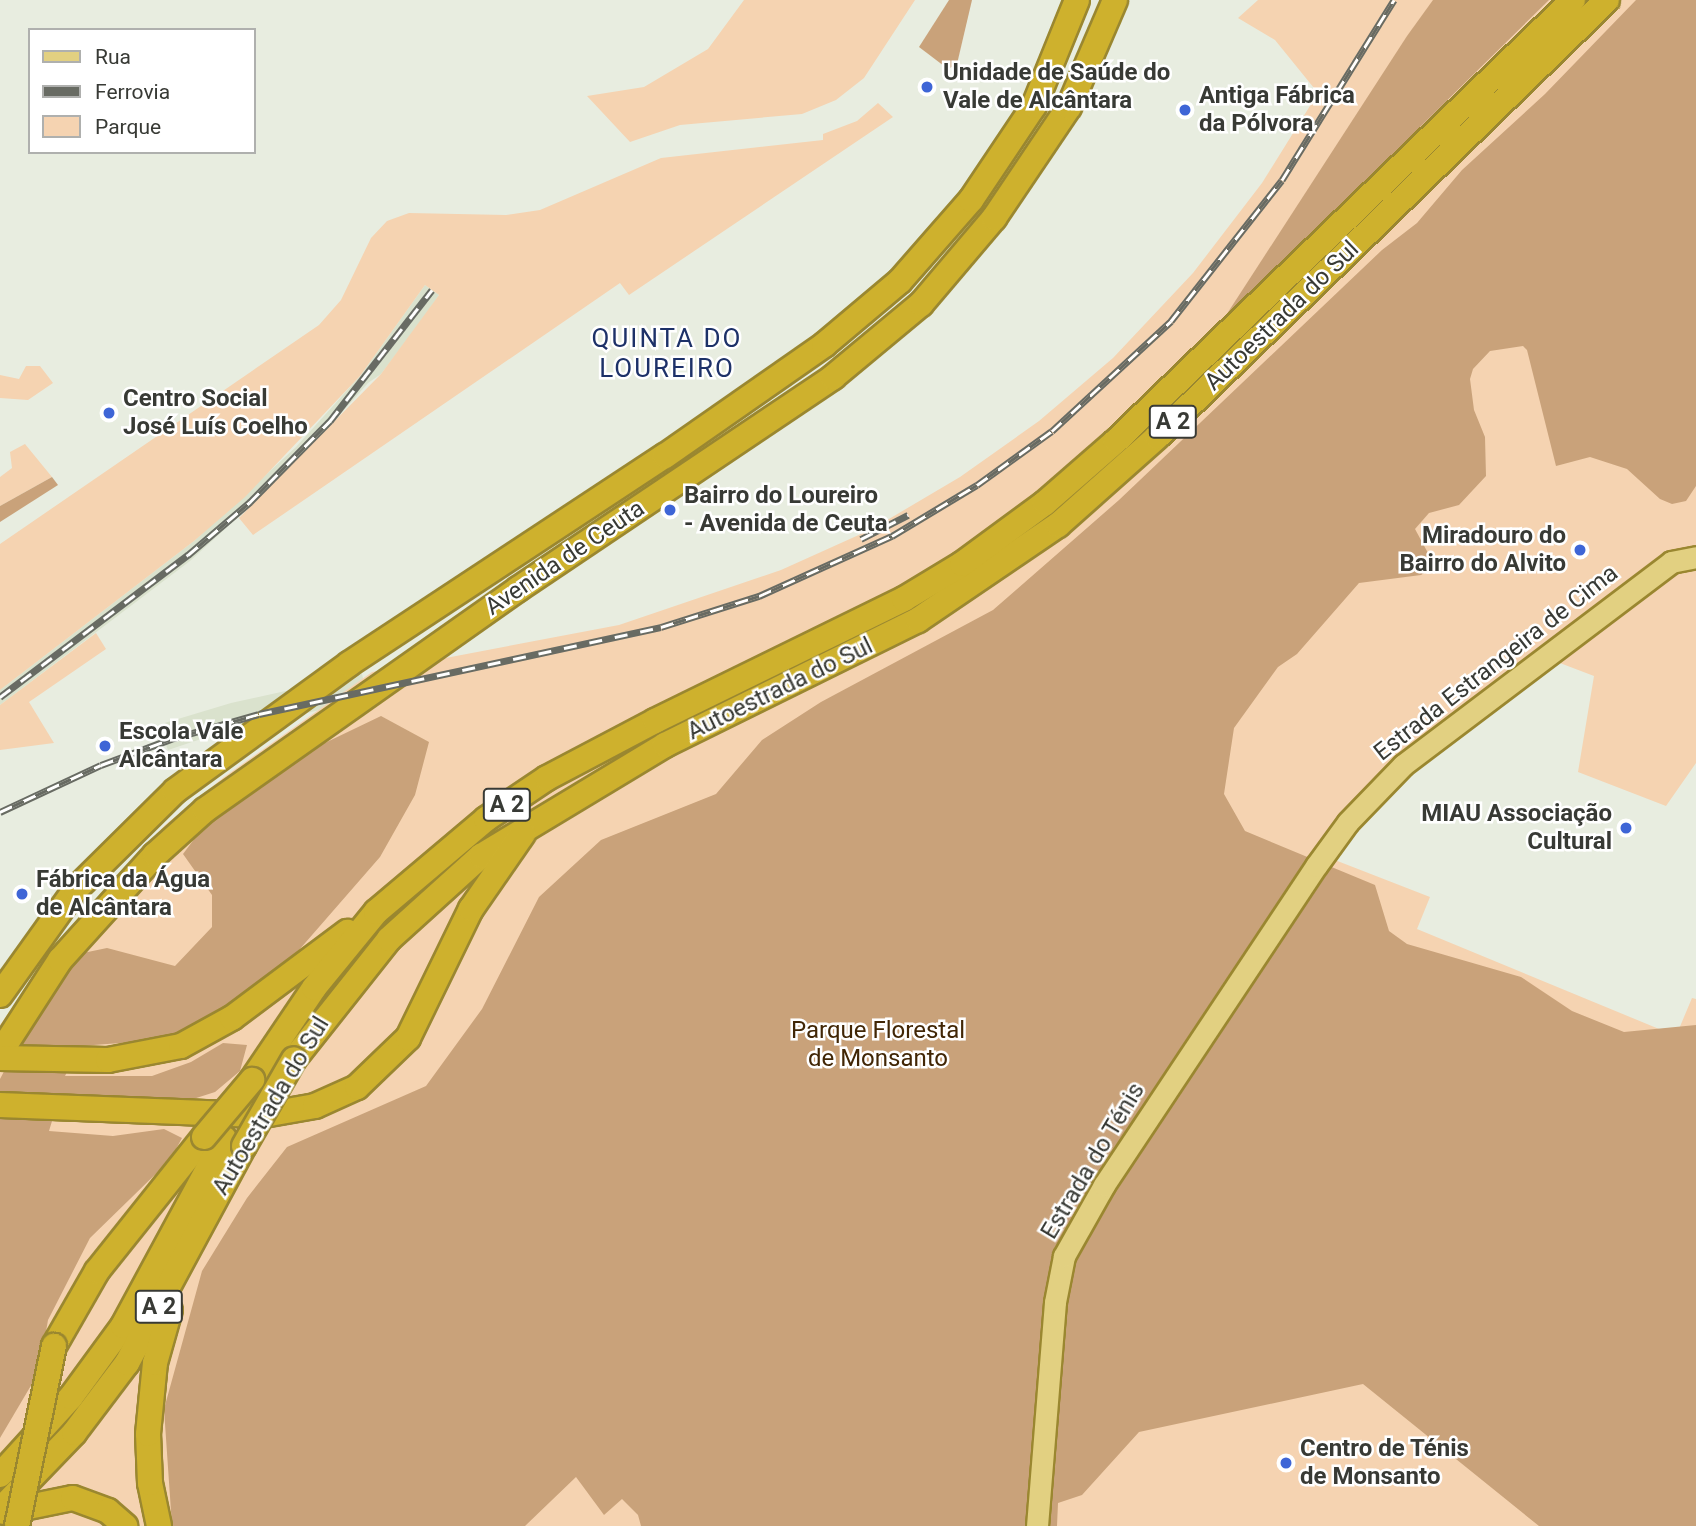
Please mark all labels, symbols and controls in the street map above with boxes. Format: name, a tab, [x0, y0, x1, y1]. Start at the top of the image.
legend	[28, 28, 256, 154]
text: Rua	[95, 45, 131, 69]
place label: Unidade de Saúde do Vale de Alcântara	[943, 59, 1170, 115]
marker: Unidade de Saúde do Vale de Alcântara	[917, 77, 937, 97]
text: Ferrovia	[95, 80, 170, 104]
place label: Antiga Fábrica da Pólvora	[1199, 82, 1355, 138]
marker: Antiga Fábrica da Pólvora	[1177, 102, 1193, 118]
text: Parque	[95, 115, 161, 139]
street label: Autoestrada do Sul	[1199, 235, 1365, 397]
district label: QUINTA DO LOUREIRO	[593, 323, 741, 384]
place label: Centro Social José Luís Coelho	[123, 385, 308, 441]
road number: A 2	[1148, 402, 1198, 442]
marker: Centro Social José Luís Coelho	[101, 405, 117, 421]
place label: Bairro do Loureiro - Avenida de Ceuta	[684, 482, 888, 538]
street label: Avenida de Ceuta	[480, 494, 650, 622]
marker: Bairro do Loureiro - Avenida de Ceuta	[662, 502, 678, 518]
place label: Miradouro do Bairro do Alvito	[1399, 522, 1566, 578]
marker: Miradouro do Bairro do Alvito	[1572, 542, 1588, 558]
street label: Estrada Estrangeira de Cima	[1368, 559, 1624, 767]
street label: Autoestrada do Sul	[683, 632, 877, 746]
place label: Escola Vale Alcântara	[119, 718, 243, 774]
marker: Escola Vale Alcântara	[97, 738, 113, 754]
road number: A 2	[482, 786, 532, 824]
place label: MIAU Associação Cultural	[1421, 800, 1612, 856]
marker: MIAU Associação Cultural	[1618, 820, 1634, 836]
place label: Fábrica da Água de Alcântara	[36, 866, 210, 922]
marker: Fábrica da Água de Alcântara	[14, 886, 30, 902]
street label: Autoestrada do Sul	[206, 1012, 336, 1200]
park label: Parque Florestal de Monsanto	[791, 1017, 965, 1073]
street label: Estrada do Ténis	[1035, 1077, 1151, 1245]
road number: A 2	[134, 1288, 184, 1326]
place label: Centro de Ténis de Monsanto	[1300, 1435, 1469, 1491]
marker: Centro de Ténis de Monsanto	[1278, 1455, 1294, 1471]

